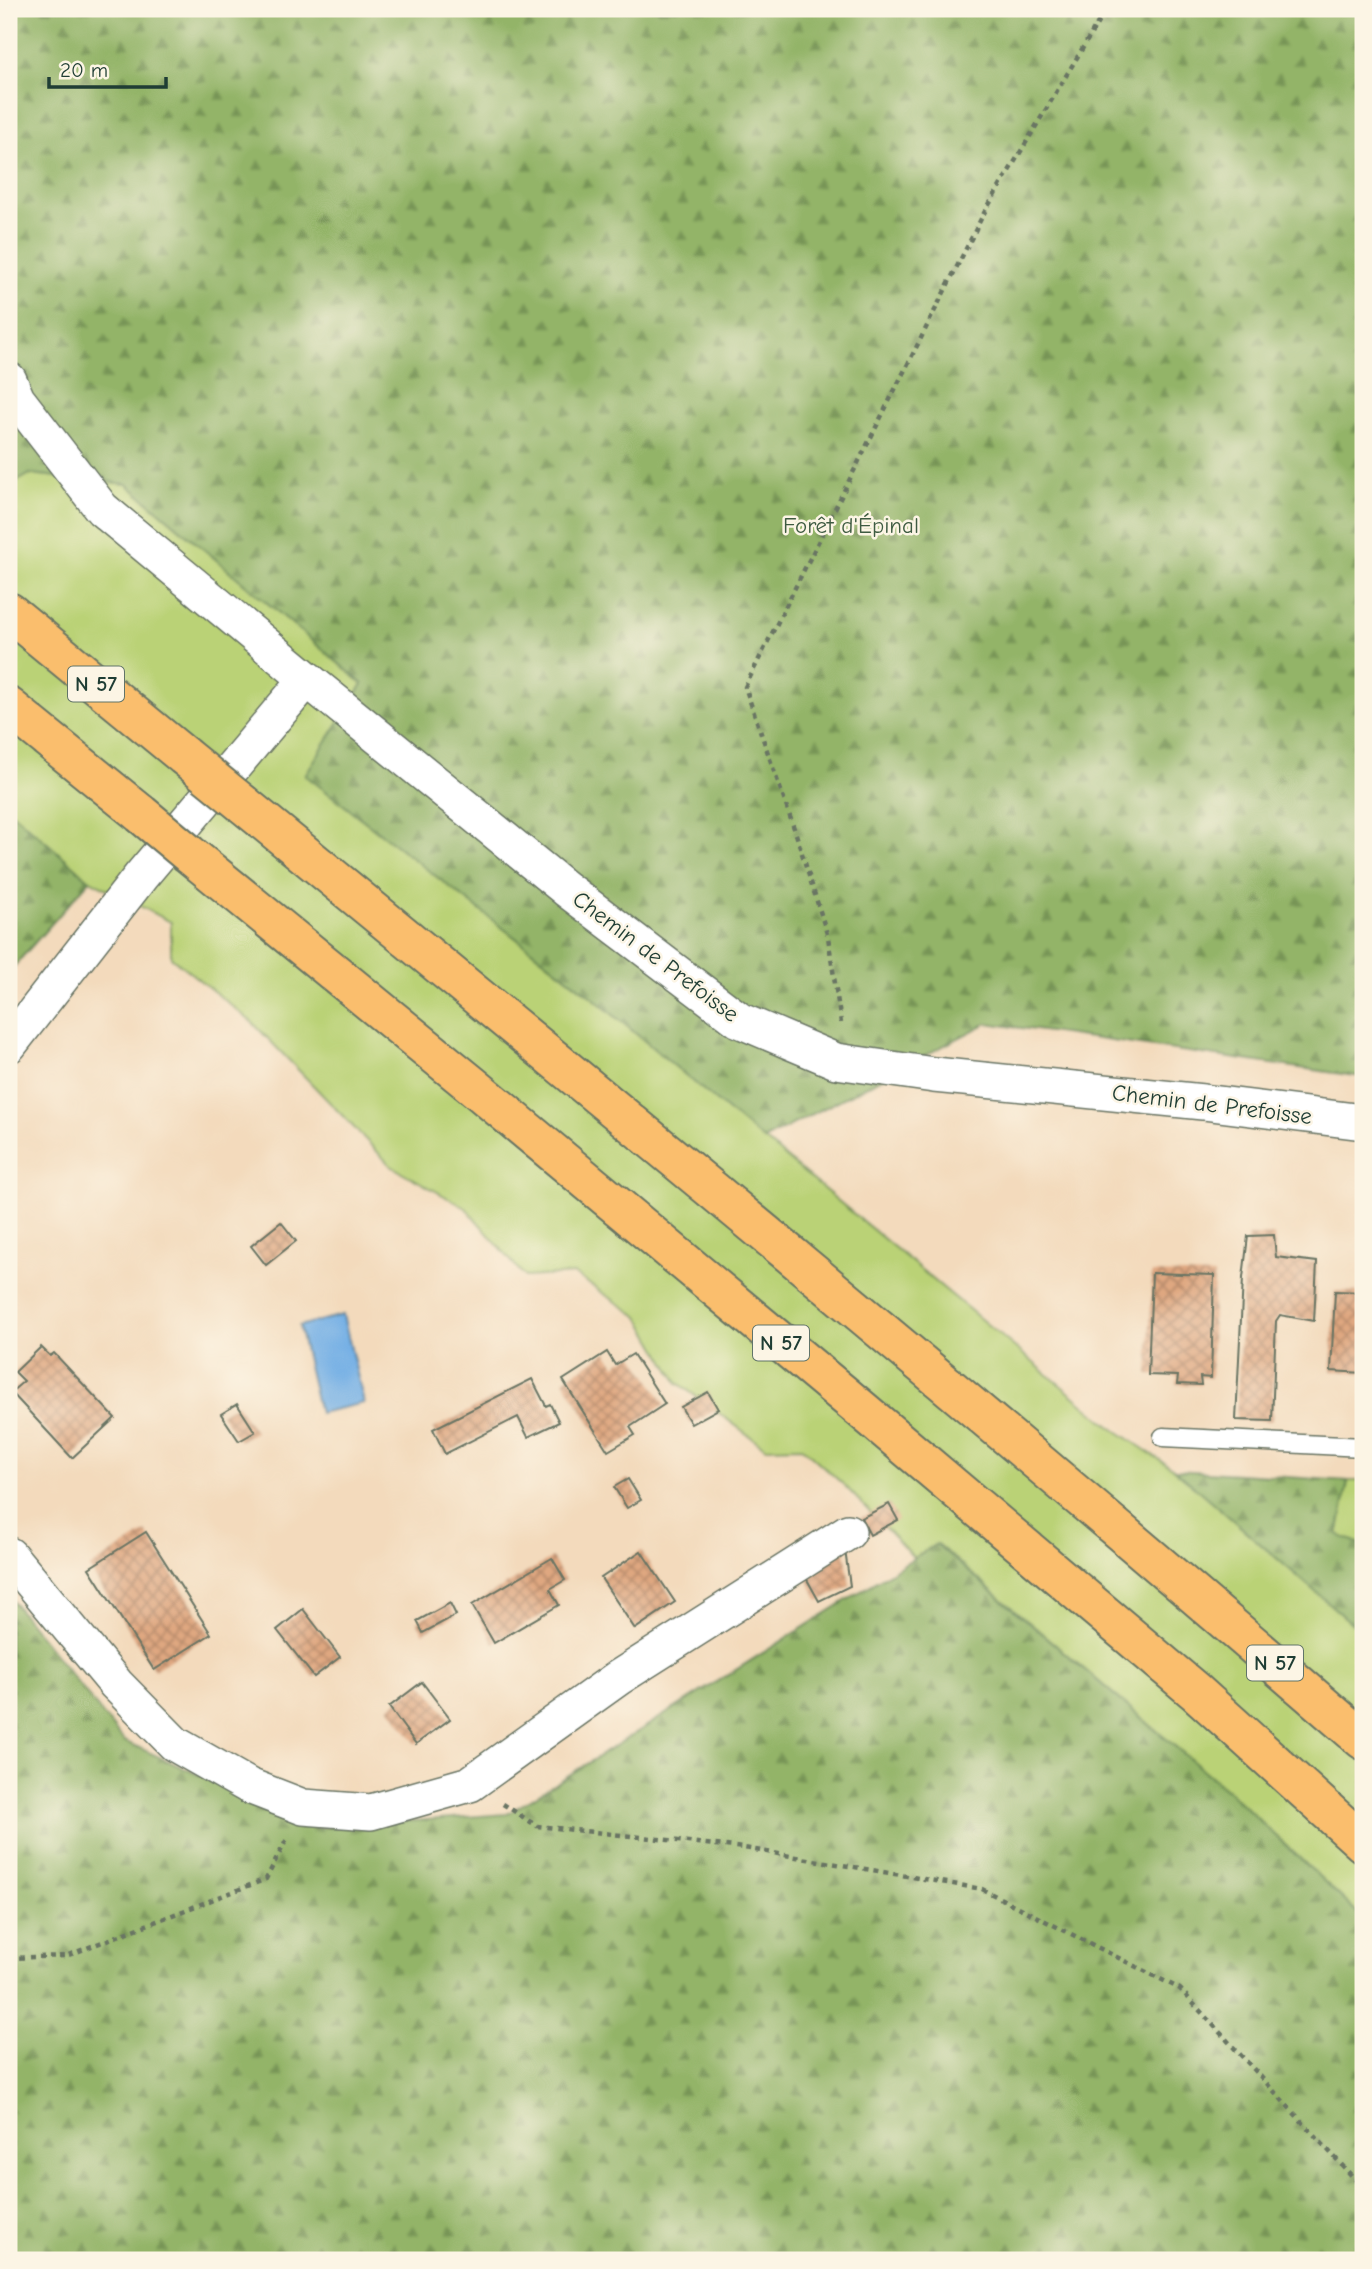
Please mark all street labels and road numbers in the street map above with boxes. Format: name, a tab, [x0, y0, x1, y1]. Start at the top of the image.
road number: N 57	[68, 666, 124, 702]
street label: Chemin de Prefoisse	[567, 885, 744, 1028]
street label: Chemin de Prefoisse	[1110, 1079, 1313, 1130]
road number: N 57	[753, 1326, 809, 1360]
road number: N 57	[1247, 1646, 1303, 1680]

